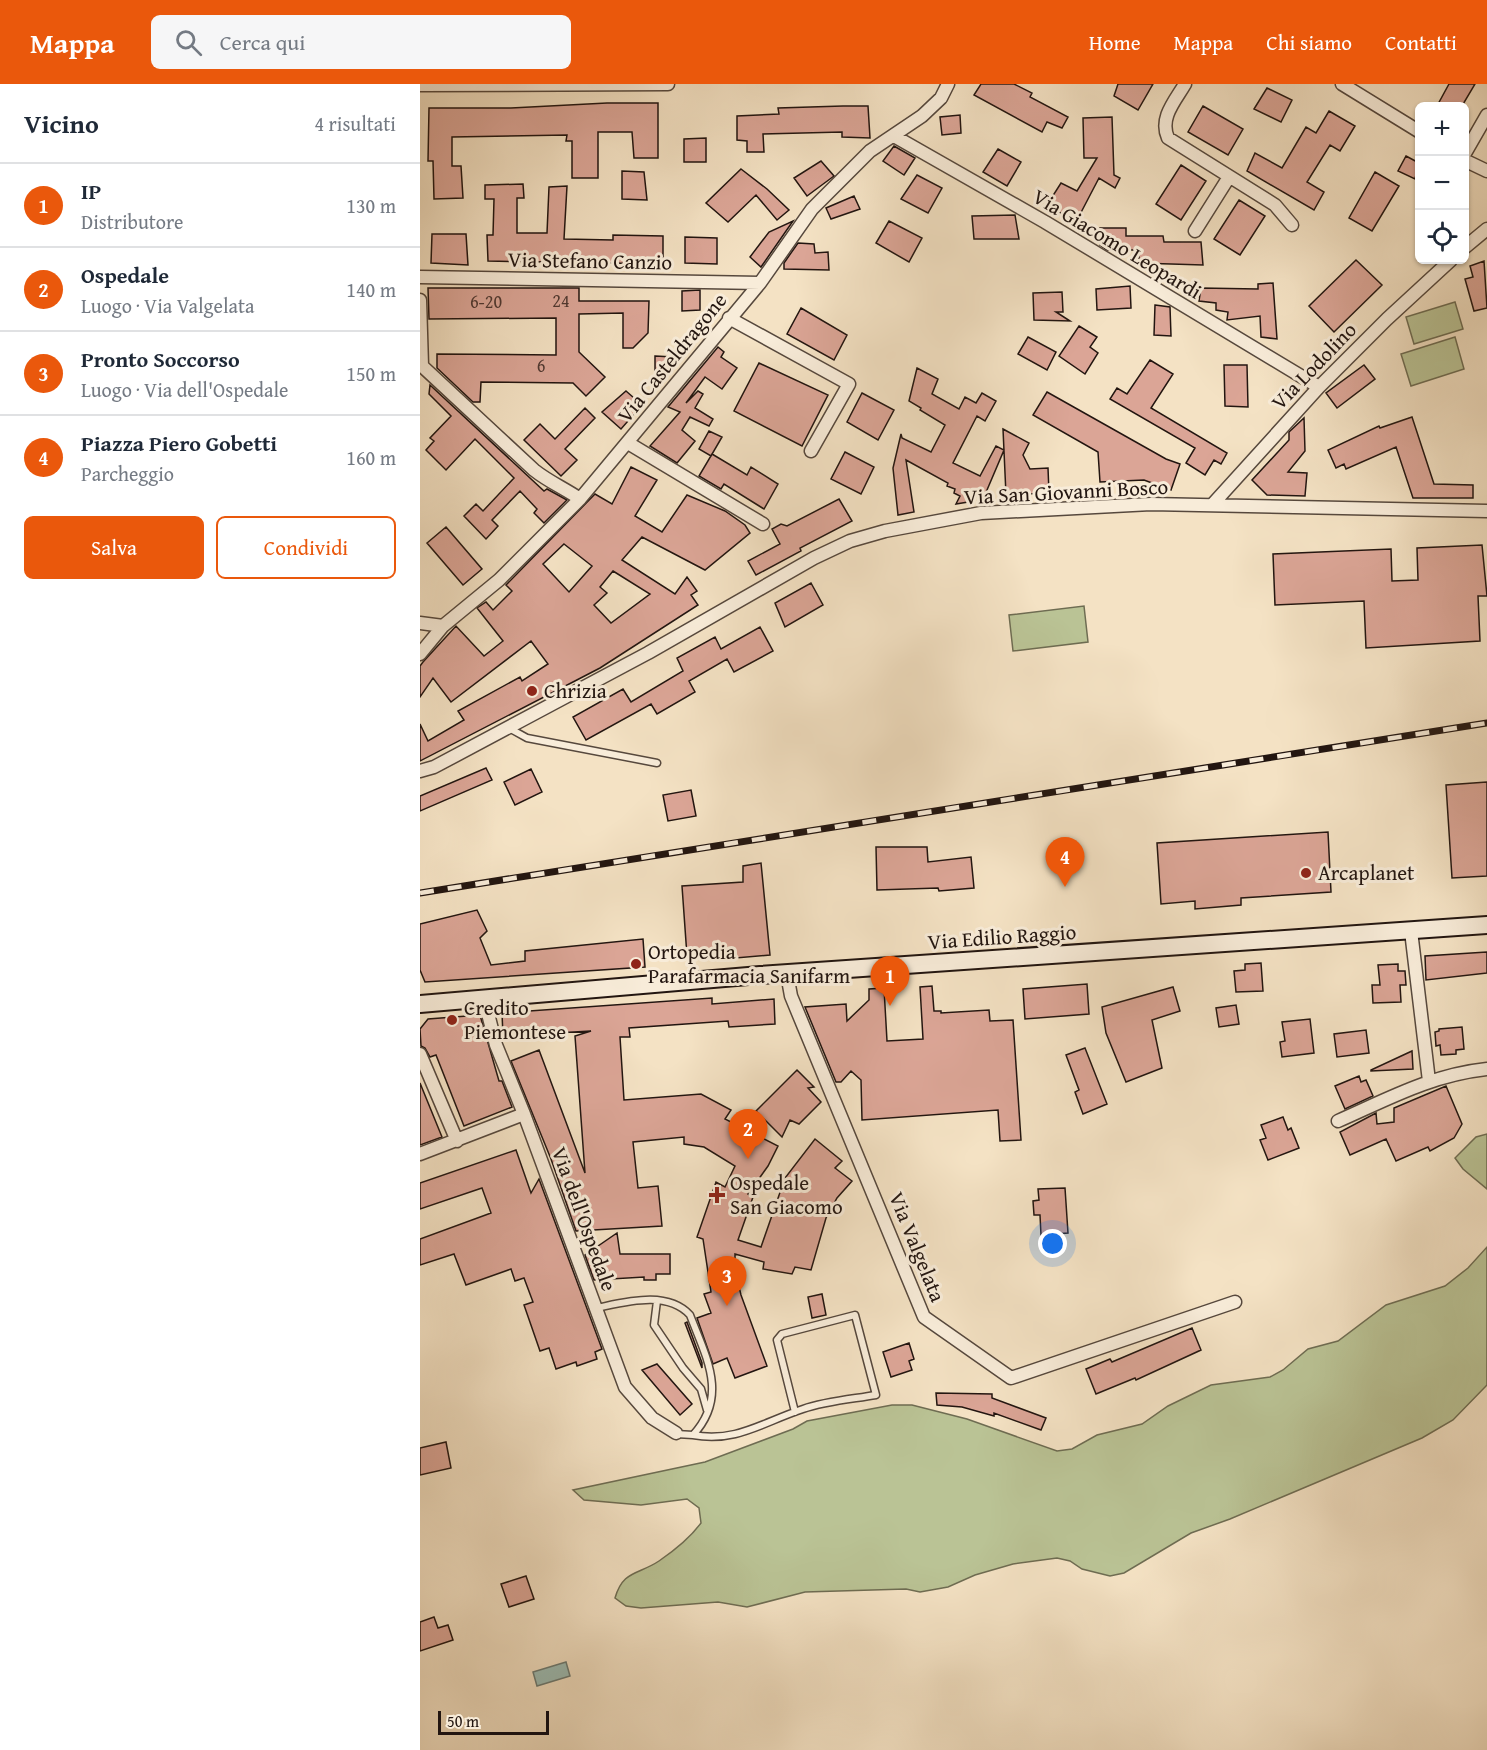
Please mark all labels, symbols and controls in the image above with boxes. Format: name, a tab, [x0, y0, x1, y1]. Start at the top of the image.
search box	[151, 15, 571, 69]
text: Mappa	[30, 22, 115, 63]
icon: search	[172, 26, 205, 59]
text: Cerca qui	[220, 26, 305, 58]
text: Home	[1089, 27, 1141, 58]
text: Mappa	[1174, 27, 1233, 58]
text: Chi siamo	[1266, 27, 1352, 58]
text: Contatti	[1385, 27, 1457, 58]
map controls	[1415, 102, 1469, 264]
button: +	[1415, 102, 1469, 156]
text: Vicino	[24, 104, 99, 143]
text: 4 risultati	[315, 109, 396, 138]
button: −	[1415, 156, 1469, 210]
text: IP	[81, 175, 101, 207]
street label: Via Giacomo Leopardi	[1027, 181, 1208, 306]
text: 1	[38, 191, 49, 220]
text: 130 m	[346, 191, 396, 220]
text: Distributore	[81, 207, 183, 236]
button: locate	[1415, 210, 1469, 264]
street label: Via Stefano Canzio	[508, 244, 672, 277]
text: Ospedale	[81, 259, 169, 291]
text: 2	[38, 275, 49, 304]
text: 140 m	[346, 275, 396, 304]
street label: Via Casteldragone	[609, 286, 734, 429]
house number: 24	[552, 287, 570, 314]
house number: 6-20	[470, 288, 502, 315]
text: Luogo · Via Valgelata	[81, 291, 255, 320]
street label: Via Lodolino	[1264, 315, 1363, 416]
text: Pronto Soccorso	[81, 343, 240, 375]
house number: 6	[537, 352, 545, 379]
text: 3	[38, 359, 49, 388]
text: 150 m	[346, 359, 396, 388]
text: Luogo · Via dell'Ospedale	[81, 375, 288, 404]
text: Piazza Piero Gobetti	[81, 427, 277, 459]
text: 4	[38, 443, 49, 472]
text: 160 m	[346, 443, 396, 472]
text: Parcheggio	[81, 459, 174, 488]
street label: Via San Giovanni Bosco	[963, 471, 1169, 512]
button: Salva	[24, 516, 204, 579]
button: Condividi	[216, 516, 396, 579]
place label: Chrizia	[544, 675, 607, 706]
marker: Chrizia	[525, 684, 539, 698]
pin: 4	[1046, 838, 1084, 887]
place label: Arcaplanet	[1318, 857, 1415, 888]
marker: Arcaplanet	[1299, 866, 1313, 880]
street label: Via Edilio Raggio	[927, 916, 1077, 957]
place label: Ortopedia Parafarmacia Sanifarm	[648, 936, 850, 991]
pin: 1	[870, 956, 910, 1006]
marker: Ortopedia Parafarmacia Sanifarm	[629, 957, 643, 971]
place label: Credito Piemontese	[464, 992, 566, 1047]
marker: Credito Piemontese	[445, 1013, 459, 1027]
pin: 2	[728, 1110, 768, 1159]
street label: Via dell'Ospedale	[544, 1142, 625, 1295]
place label: Ospedale San Giacomo	[730, 1167, 843, 1222]
marker: Ospedale San Giacomo	[708, 1186, 726, 1204]
street label: Via Valgelata	[881, 1187, 954, 1306]
your location	[1038, 1229, 1067, 1258]
pin: 3	[708, 1256, 746, 1306]
scale bar	[438, 1708, 549, 1736]
text: 50 m	[447, 1709, 479, 1733]

